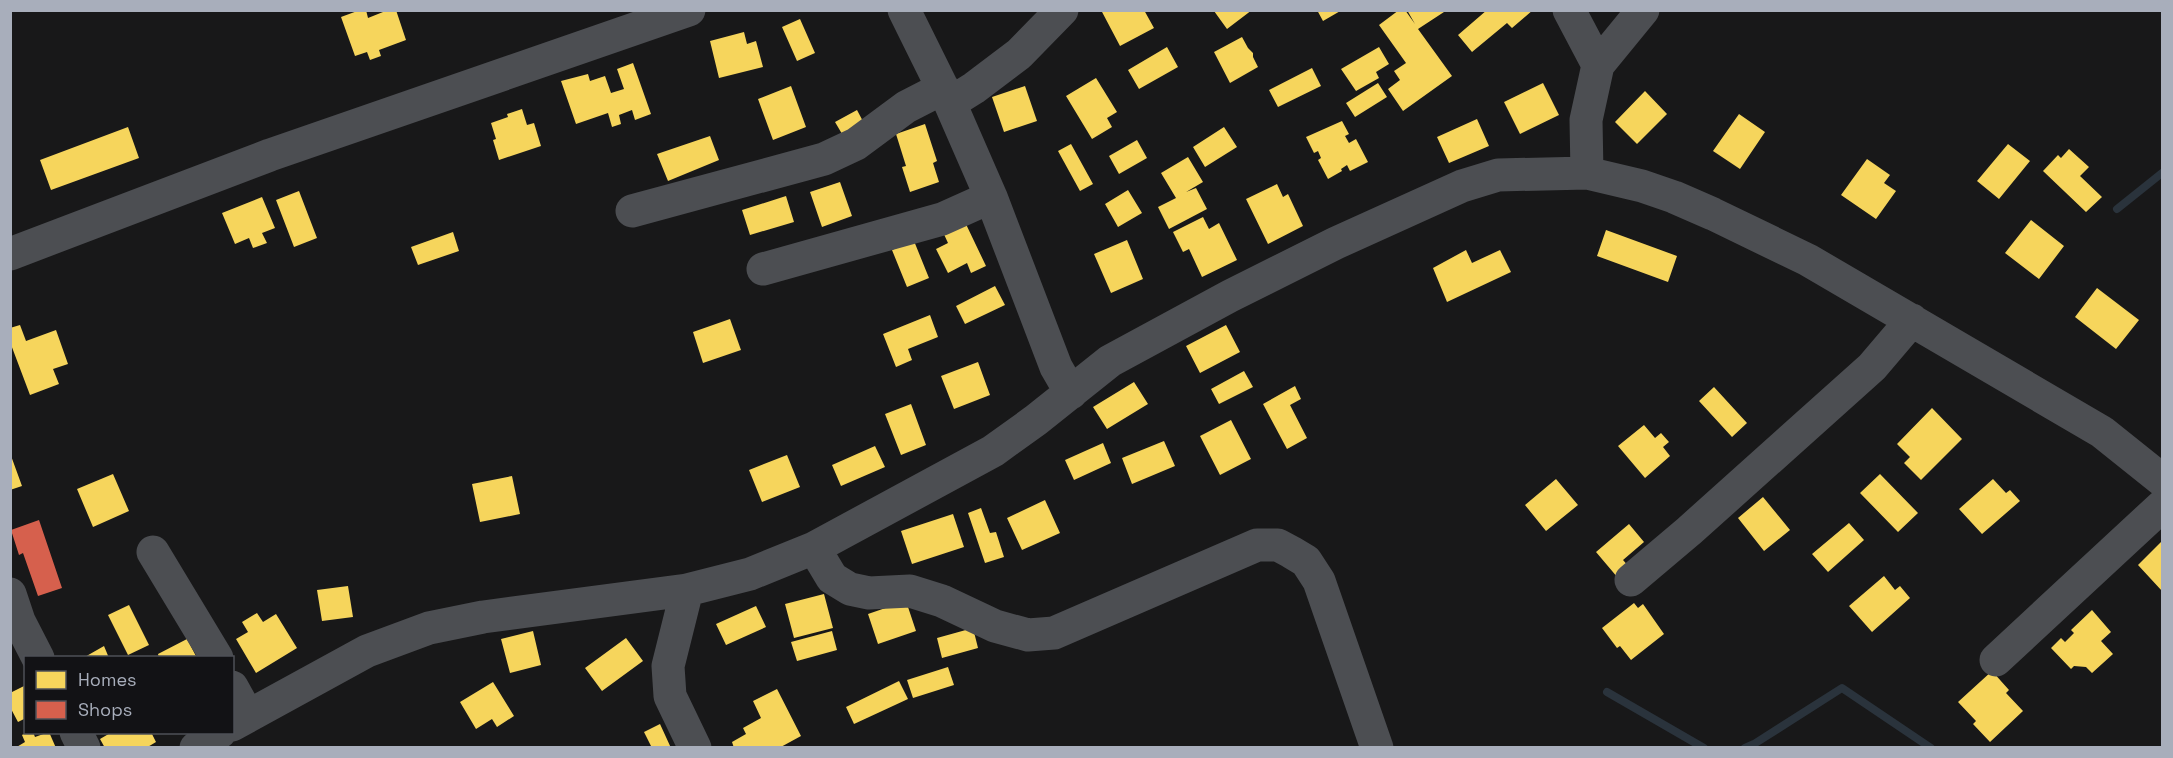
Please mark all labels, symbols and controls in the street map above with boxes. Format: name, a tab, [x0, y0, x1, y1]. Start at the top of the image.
legend	[24, 656, 234, 734]
text: Homes	[78, 668, 137, 691]
text: Shops	[78, 698, 132, 721]

